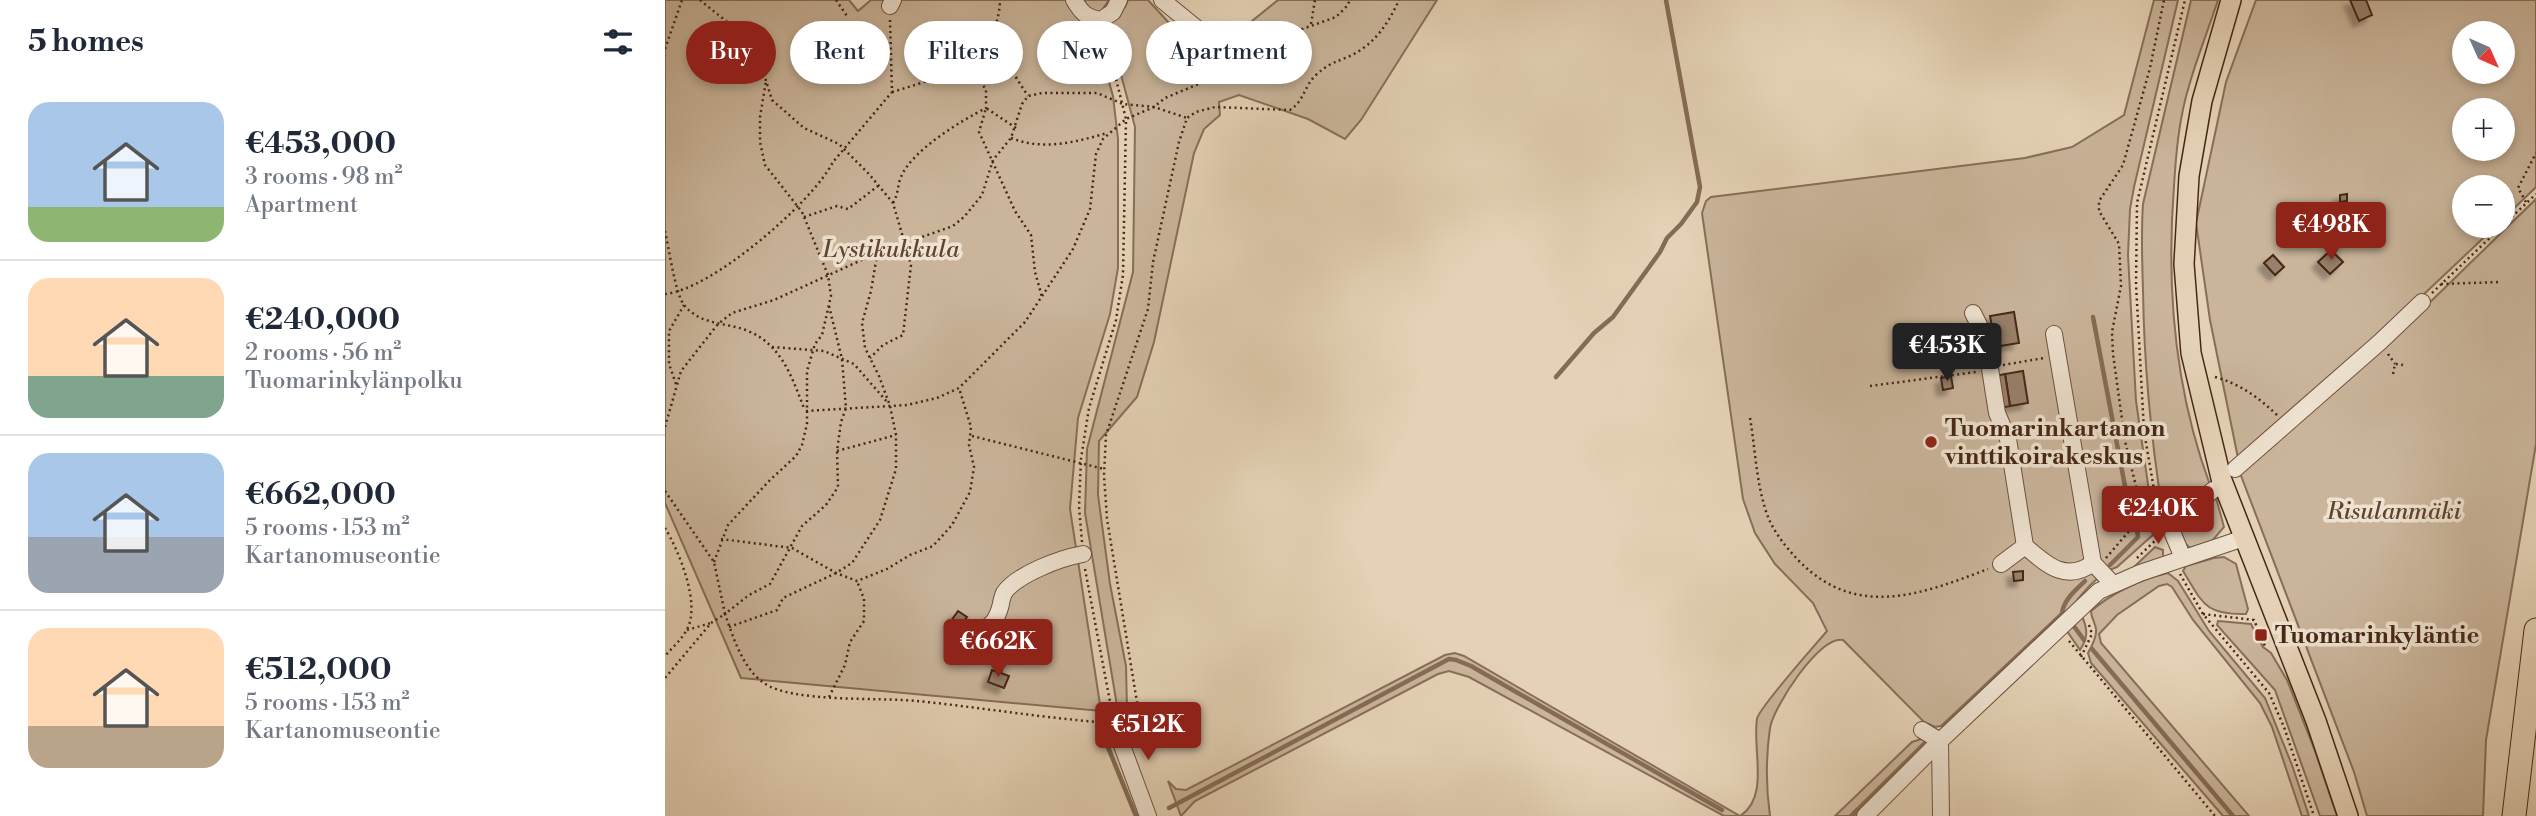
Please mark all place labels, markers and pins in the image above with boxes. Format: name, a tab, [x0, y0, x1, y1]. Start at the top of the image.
pin: €498K	[2282, 202, 2380, 262]
pin: €453K	[1898, 324, 1996, 383]
place label: Tuomarinkartanon vinttikoirakeskus	[1944, 414, 2166, 472]
marker: Tuomarinkartanon vinttikoirakeskus	[1923, 434, 1939, 450]
pin: €240K	[2109, 486, 2207, 546]
pin: €662K	[949, 620, 1047, 679]
place label: Tuomarinkyläntie	[2275, 621, 2479, 651]
marker: Tuomarinkyläntie	[2253, 627, 2269, 643]
pin: €512K	[1099, 702, 1197, 762]

